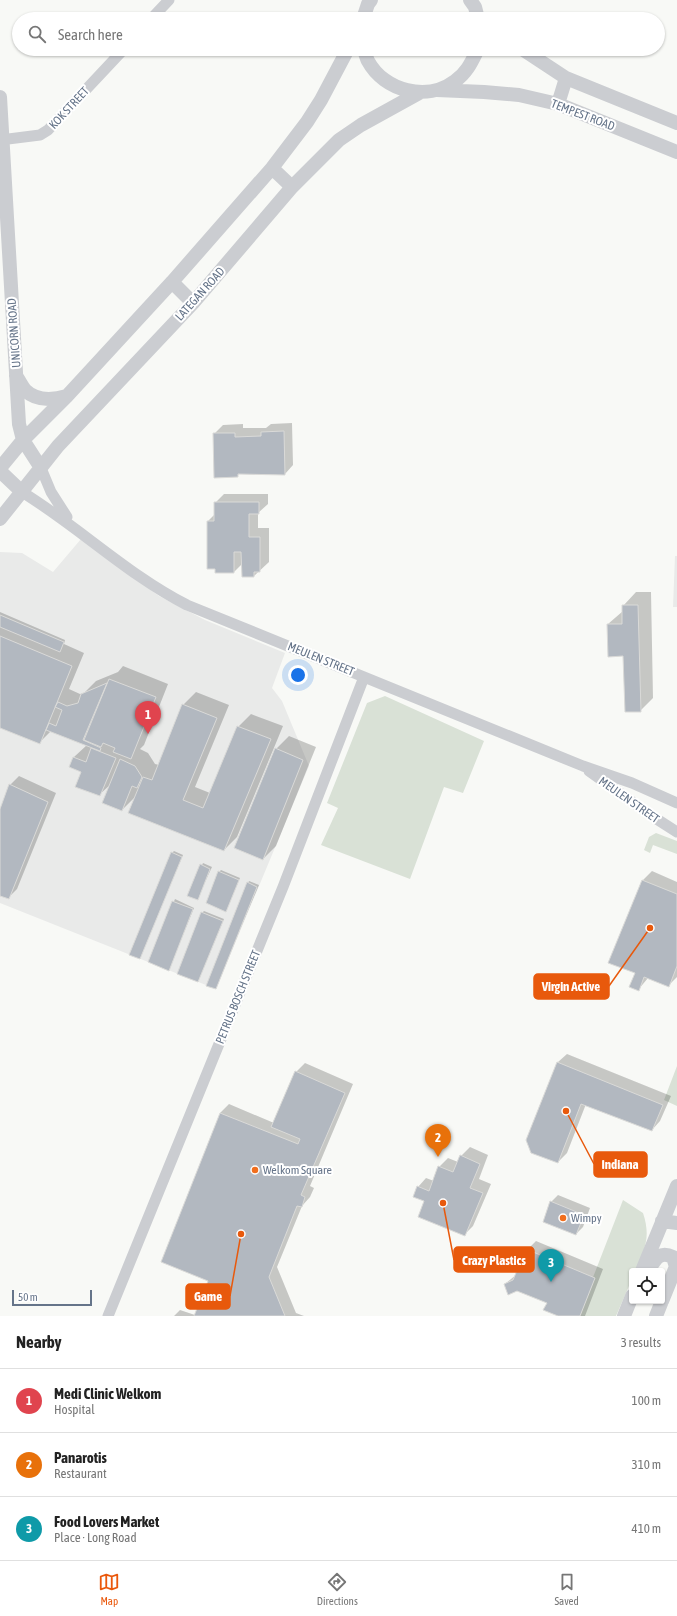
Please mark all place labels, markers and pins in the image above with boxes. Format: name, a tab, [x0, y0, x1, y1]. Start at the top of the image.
pin: 1	[135, 701, 161, 734]
callout: Virgin Active	[534, 974, 609, 999]
pin: 2	[425, 1124, 451, 1157]
callout: Indiana	[594, 1152, 647, 1177]
place label: Welkom Square	[263, 1163, 332, 1177]
marker: Welkom Square	[250, 1165, 260, 1175]
place label: Wimpy	[571, 1211, 602, 1225]
marker: Wimpy	[558, 1213, 568, 1223]
callout: Crazy Plastics	[454, 1247, 534, 1272]
pin: 3	[538, 1249, 564, 1282]
callout: Game	[186, 1284, 230, 1309]

